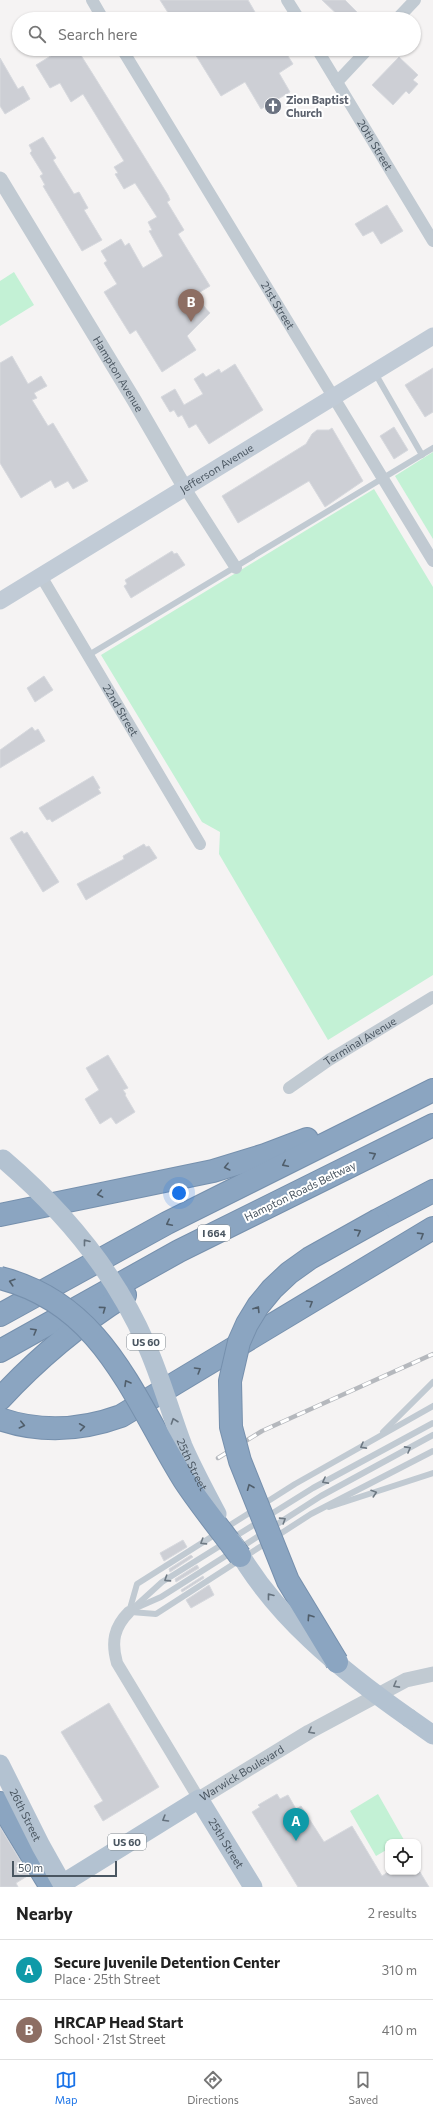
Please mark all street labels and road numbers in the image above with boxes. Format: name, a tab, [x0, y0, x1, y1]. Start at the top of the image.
street label: 20th Street	[355, 117, 396, 173]
street label: 21st Street	[259, 279, 298, 332]
street label: Hampton Avenue	[91, 333, 146, 414]
street label: Jefferson Avenue	[177, 440, 256, 496]
street label: 22nd Street	[101, 682, 142, 739]
street label: Terminal Avenue	[321, 1014, 399, 1068]
street label: Hampton Roads Beltway	[242, 1158, 358, 1223]
road number: I 664	[198, 1225, 230, 1241]
road number: US 60	[127, 1334, 165, 1350]
street label: 25th Street	[175, 1436, 211, 1493]
street label: Warwick Boulevard	[197, 1742, 286, 1803]
street label: 26th Street	[7, 1786, 45, 1844]
street label: 25th Street	[206, 1816, 247, 1871]
road number: US 60	[108, 1834, 146, 1850]

